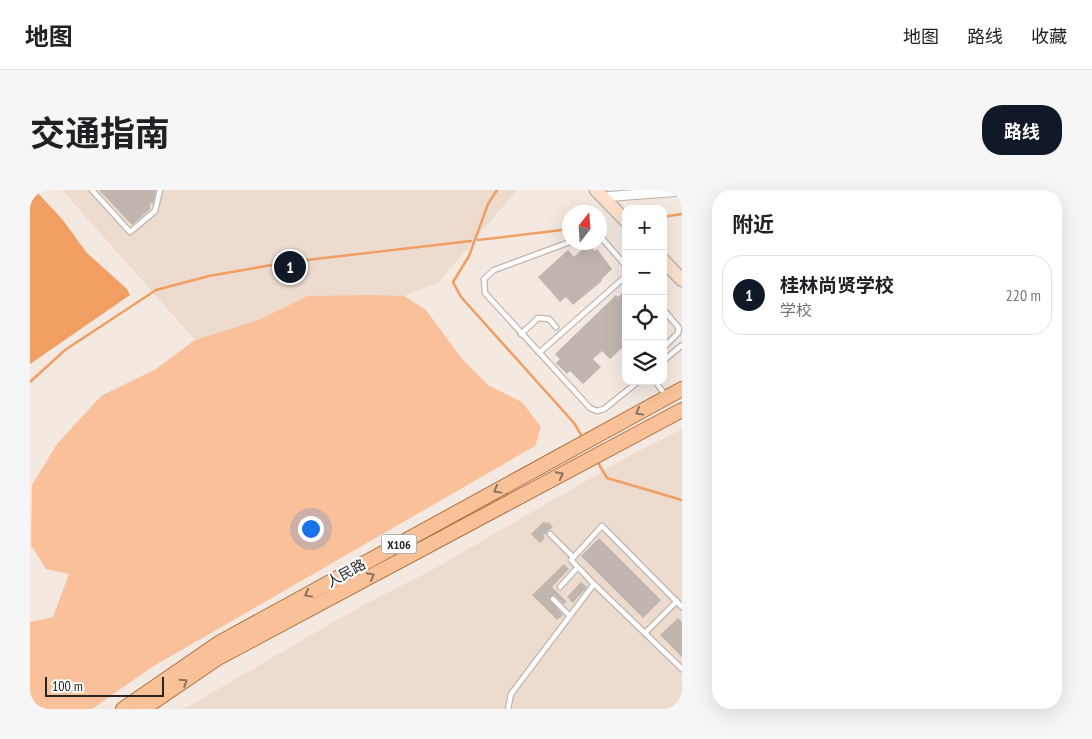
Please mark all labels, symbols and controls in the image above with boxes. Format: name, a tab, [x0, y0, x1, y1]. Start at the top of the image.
text: 地图	[25, 21, 73, 52]
text: 地图	[903, 25, 939, 48]
text: 路线	[967, 25, 1003, 48]
text: 收藏	[1031, 25, 1067, 48]
button: 路线	[982, 105, 1062, 155]
text: 交通指南	[30, 110, 170, 156]
north arrow	[562, 205, 607, 250]
map controls	[622, 205, 667, 385]
button: +	[622, 205, 667, 250]
text: 附近	[732, 211, 774, 238]
pin: 1	[274, 248, 306, 286]
button: −	[622, 250, 667, 295]
text: 桂林尚贤学校	[780, 273, 894, 297]
text: 1	[745, 285, 753, 305]
text: 220 m	[1006, 285, 1041, 305]
button: locate	[622, 295, 667, 340]
text: 学校	[780, 300, 812, 320]
button: layers	[622, 340, 667, 385]
one-way arrow	[636, 406, 645, 416]
one-way arrow	[555, 471, 564, 481]
one-way arrow	[493, 484, 502, 494]
your location	[298, 516, 324, 542]
road number: X106	[382, 534, 416, 554]
street label: 人民路	[323, 555, 369, 591]
one-way arrow	[366, 573, 375, 583]
one-way arrow	[304, 587, 313, 597]
scale bar	[45, 674, 164, 697]
text: 100 m	[52, 677, 83, 695]
one-way arrow	[178, 679, 187, 688]

